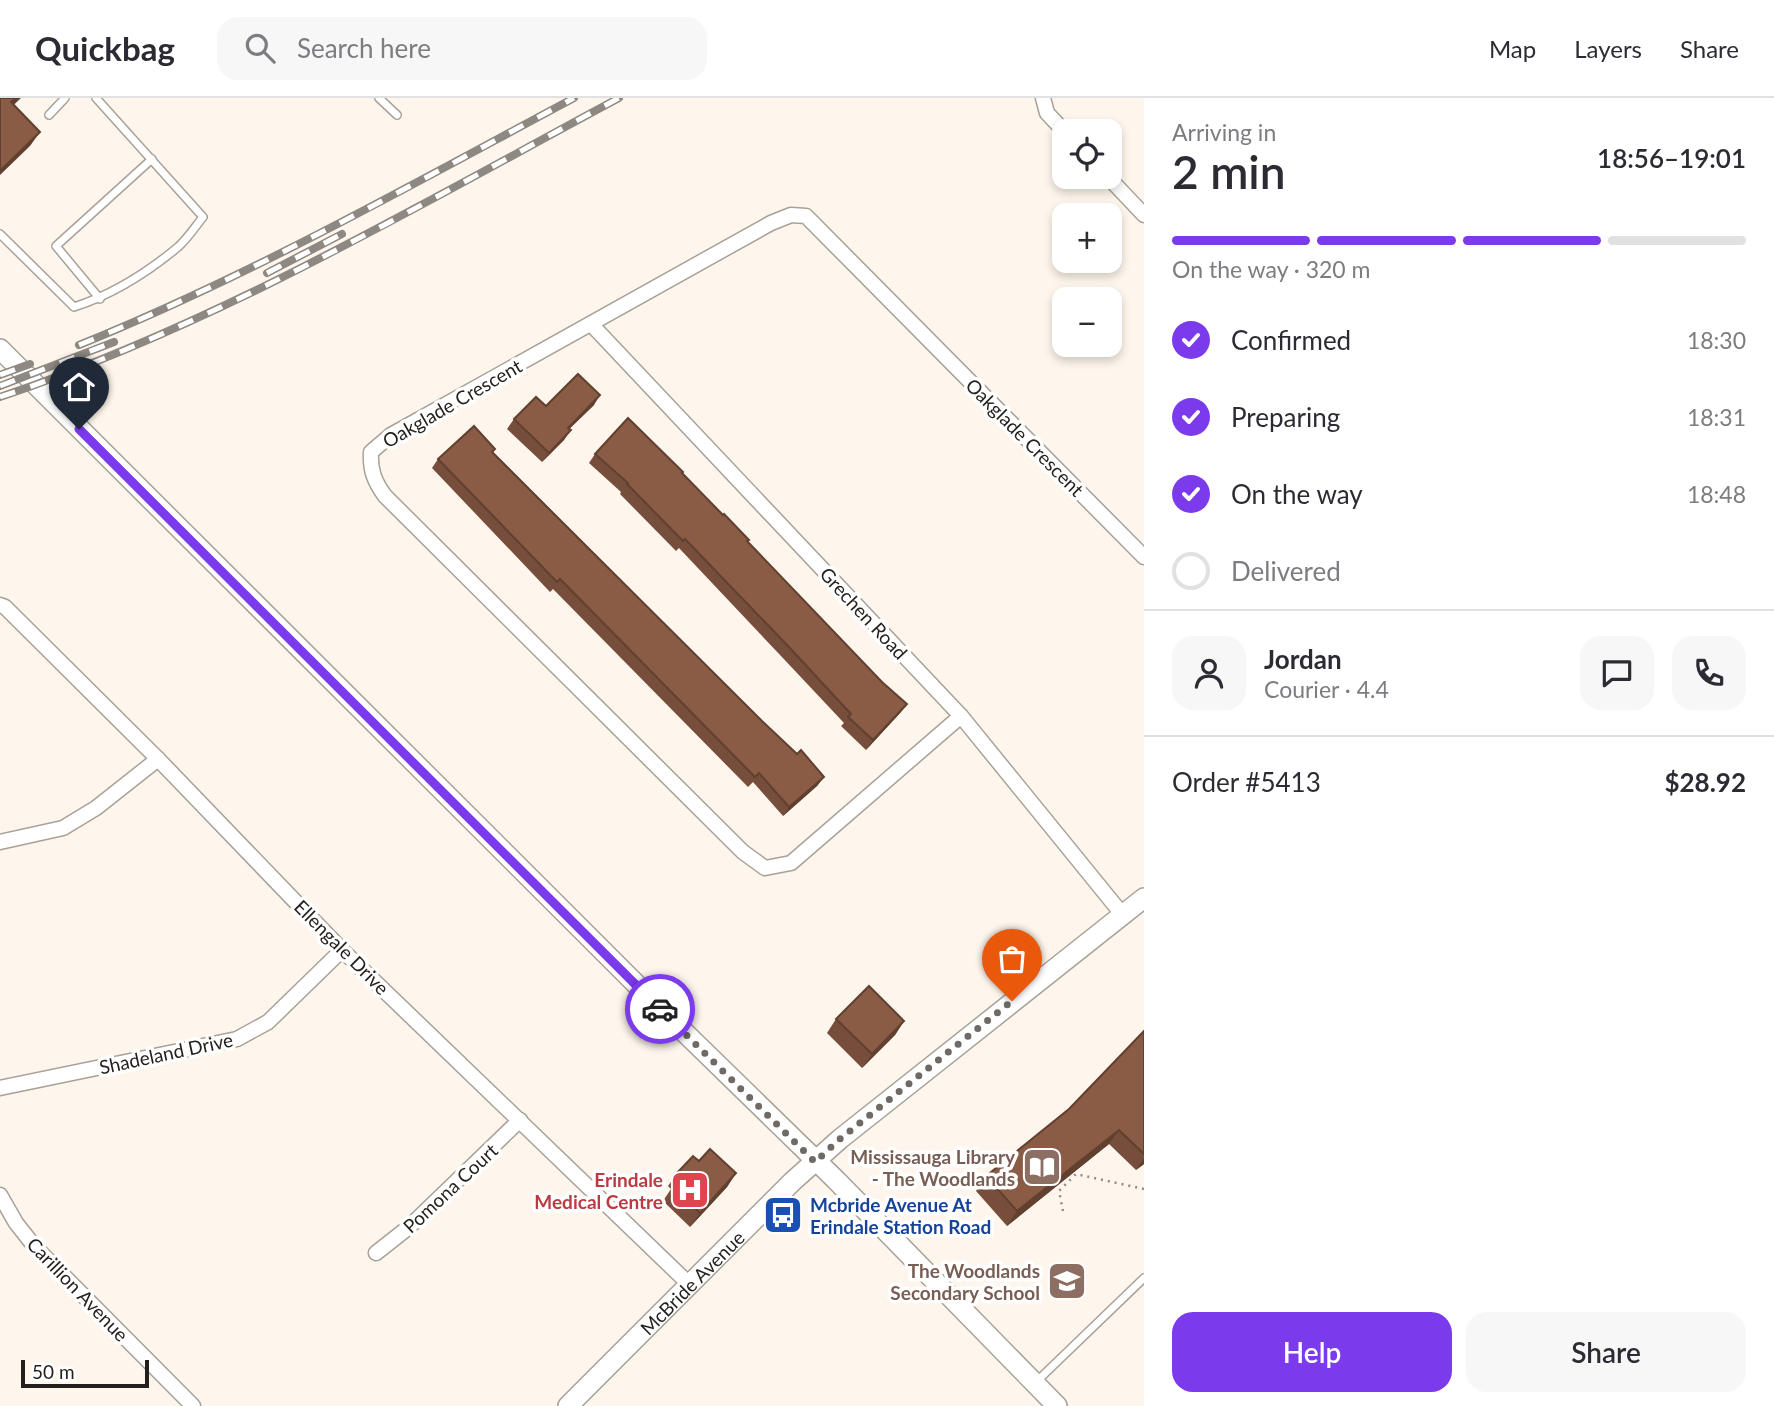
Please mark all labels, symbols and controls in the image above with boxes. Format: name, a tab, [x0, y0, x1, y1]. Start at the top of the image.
search box	[217, 17, 707, 80]
text: Quickbag	[35, 28, 175, 68]
icon: search	[241, 29, 279, 67]
text: Search here	[297, 32, 431, 64]
text: Map	[1489, 34, 1536, 63]
text: Layers	[1574, 34, 1642, 63]
text: Share	[1680, 34, 1739, 63]
text: Arriving in	[1172, 118, 1276, 146]
map controls	[1052, 119, 1122, 357]
button: locate	[1052, 119, 1122, 189]
text: 18:56–19:01	[1597, 142, 1746, 174]
text: 2 min	[1172, 144, 1286, 199]
button: +	[1052, 203, 1122, 273]
text: On the way · 320 m	[1172, 255, 1371, 283]
button: −	[1052, 287, 1122, 357]
icon: check	[1172, 321, 1210, 359]
text: Confirmed	[1231, 324, 1351, 356]
text: 18:30	[1687, 326, 1746, 354]
street label: Oakglade Crescent	[378, 354, 526, 452]
pin	[49, 357, 109, 429]
icon: home	[60, 368, 98, 406]
street label: Oakglade Crescent	[961, 373, 1089, 501]
icon: check	[1172, 398, 1210, 436]
text: Preparing	[1231, 401, 1340, 433]
text: 18:31	[1687, 403, 1746, 431]
icon: check	[1172, 475, 1210, 513]
text: On the way	[1231, 478, 1363, 510]
text: 18:48	[1687, 480, 1746, 508]
text: Delivered	[1231, 555, 1341, 587]
street label: Grechen Road	[815, 562, 913, 664]
button: person	[1172, 636, 1246, 710]
button: chat	[1580, 636, 1654, 710]
button: phone	[1672, 636, 1746, 710]
text: Jordan	[1264, 643, 1342, 675]
text: Courier · 4.4	[1264, 675, 1389, 703]
text: Order #5413	[1172, 766, 1321, 798]
text: $28.92	[1664, 766, 1746, 798]
street label: Ellengale Drive	[290, 895, 394, 999]
pin	[982, 929, 1042, 1001]
icon: bag	[993, 940, 1031, 978]
courier	[625, 974, 695, 1044]
icon: car	[641, 990, 679, 1028]
street label: Shadeland Drive	[97, 1028, 235, 1078]
street label: Pomona Court	[398, 1138, 502, 1238]
place label: Mississauga Library - The Woodlands	[850, 1145, 1016, 1190]
library icon: Mississauga Library - The Woodlands	[1021, 1146, 1063, 1188]
place label: Erindale Medical Centre	[534, 1168, 663, 1213]
hospital icon: Erindale Medical Centre	[669, 1169, 711, 1211]
place label: Mcbride Avenue At Erindale Station Road	[810, 1193, 991, 1238]
bus stop icon: Mcbride Avenue At Erindale Station Road	[762, 1194, 804, 1236]
street label: McBride Avenue	[635, 1225, 749, 1339]
street label: Carillion Avenue	[23, 1232, 133, 1346]
place label: The Woodlands Secondary School	[890, 1259, 1040, 1304]
school or university icon: The Woodlands Secondary School	[1046, 1260, 1088, 1302]
button: Help	[1172, 1312, 1452, 1392]
button: Share	[1466, 1312, 1746, 1392]
scale bar	[21, 1357, 149, 1389]
text: 50 m	[32, 1360, 75, 1383]

